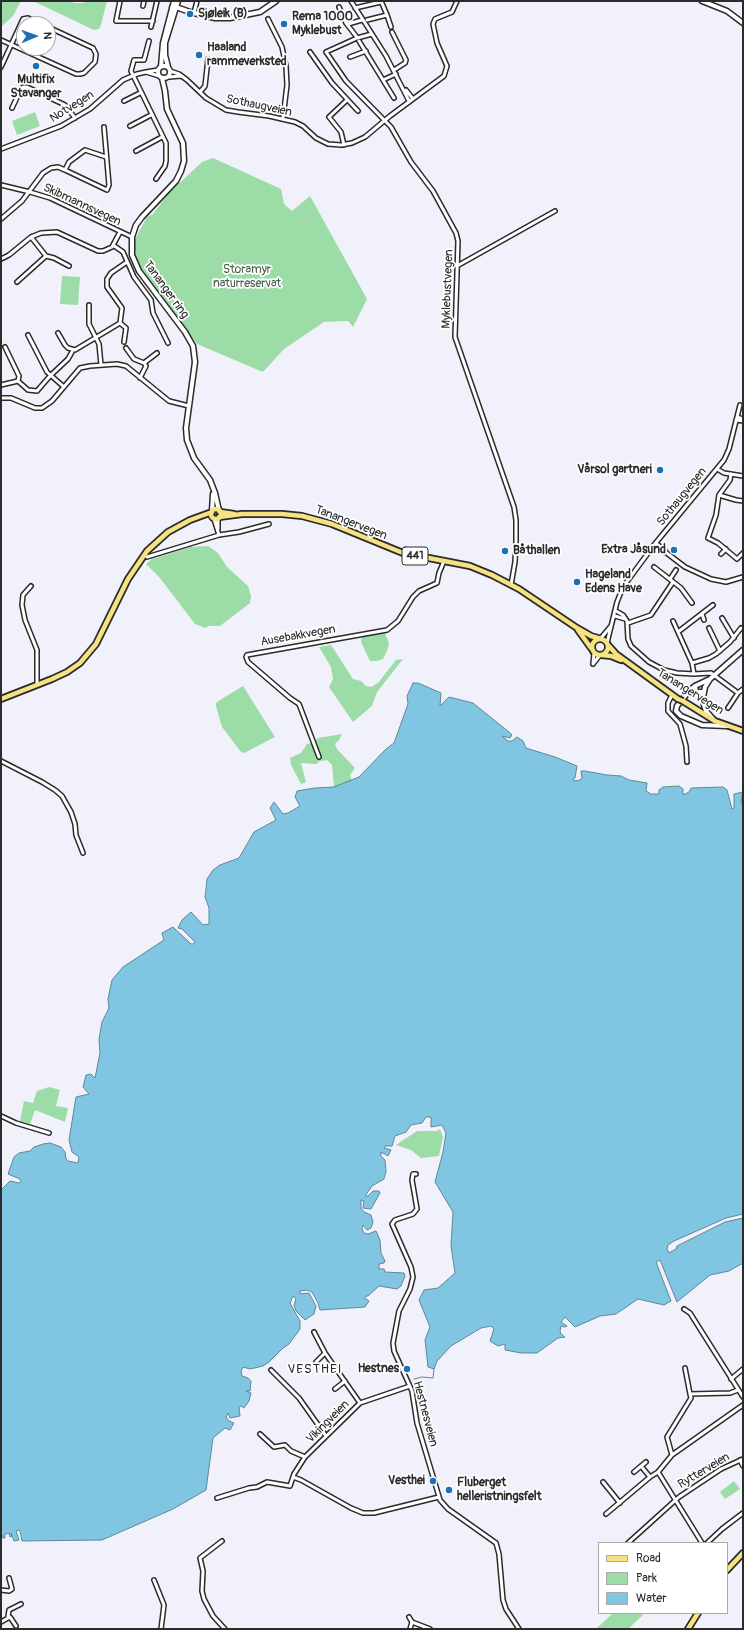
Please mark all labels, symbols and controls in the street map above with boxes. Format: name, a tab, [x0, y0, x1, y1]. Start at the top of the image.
place label: Sjøleik (B)	[198, 7, 248, 21]
marker: Sjøleik (B)	[185, 9, 195, 19]
place label: Rema 1000 Myklebust	[292, 10, 353, 38]
north arrow	[16, 16, 56, 56]
marker: Rema 1000 Myklebust	[279, 19, 289, 29]
text: N	[41, 32, 54, 40]
place label: Haaland rammeverksted	[207, 41, 287, 69]
marker: Haaland rammeverksted	[194, 50, 204, 60]
marker: Multifix Stavanger	[31, 61, 41, 71]
place label: Multifix Stavanger	[10, 73, 62, 101]
street label: Notvegen	[47, 88, 97, 126]
street label: Sothaugveien	[225, 92, 293, 120]
street label: Skibmannsvegen	[41, 181, 123, 229]
street label: Myklebustvegen	[439, 249, 457, 329]
street label: Tananger ring	[140, 258, 192, 322]
park label: Storamyr naturreservat	[213, 263, 281, 291]
place label: Vårsol gartneri	[577, 463, 652, 477]
street label: Sothaugvegen	[654, 465, 710, 529]
marker: Vårsol gartneri	[655, 465, 665, 475]
street label: Tanangervegen	[313, 503, 389, 543]
place label: Extra Jåsund	[601, 543, 666, 557]
place label: Båthallen	[513, 544, 560, 558]
marker: Extra Jåsund	[669, 545, 679, 555]
marker: Båthallen	[500, 546, 510, 556]
road number: 441	[402, 547, 428, 565]
place label: Hageland Edens Have	[585, 568, 642, 596]
marker: Hageland Edens Have	[572, 577, 582, 587]
street label: Ausebakkvegen	[259, 622, 337, 650]
street label: Tanangervegen	[654, 666, 726, 718]
district label: VESTHEI	[288, 1362, 342, 1378]
place label: Hestnes	[358, 1362, 399, 1376]
marker: Hestnes	[402, 1364, 412, 1374]
street label: Hestnesveien	[409, 1380, 441, 1448]
street label: Vikingveien	[303, 1397, 353, 1447]
street label: Rytterveien	[675, 1450, 733, 1492]
place label: Vesthei	[388, 1474, 425, 1488]
marker: Vesthei	[428, 1476, 438, 1486]
place label: Fluberget helleristningsfelt	[457, 1476, 542, 1504]
marker: Fluberget helleristningsfelt	[444, 1485, 454, 1495]
legend	[598, 1542, 728, 1614]
text: Road	[636, 1551, 661, 1566]
text: Park	[636, 1571, 657, 1586]
text: Water	[636, 1591, 667, 1606]

